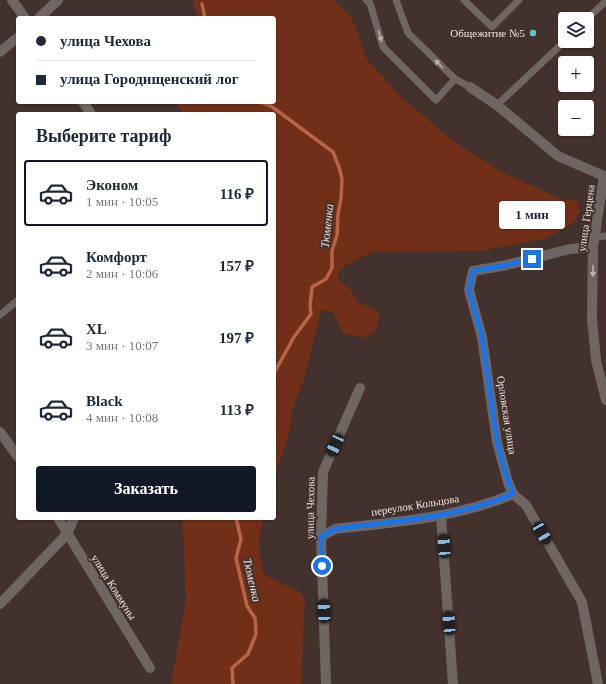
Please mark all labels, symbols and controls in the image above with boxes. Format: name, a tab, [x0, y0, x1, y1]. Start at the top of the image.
map controls	[558, 12, 594, 136]
button: layers	[558, 12, 594, 48]
place label: Общежитие №5	[450, 27, 525, 39]
marker: Общежитие №5	[528, 28, 538, 38]
one-way arrow	[377, 30, 383, 42]
text: улица Чехова	[60, 33, 151, 49]
button: +	[558, 56, 594, 92]
one-way arrow	[434, 59, 444, 68]
text: улица Городищенский лог	[60, 71, 238, 87]
button: −	[558, 100, 594, 136]
text: Выберите тариф	[36, 126, 171, 146]
icon: car	[38, 175, 74, 211]
text: Эконом	[86, 177, 138, 193]
street label: улица Герцена	[575, 184, 597, 252]
text: 116 ₽	[220, 186, 254, 202]
text: 1 мин · 10:05	[86, 194, 158, 209]
callout: 1 мин	[499, 201, 565, 229]
water label: Тюменка	[318, 203, 336, 249]
text: 1 мин	[515, 207, 549, 222]
icon: car	[38, 247, 74, 283]
text: Комфорт	[86, 249, 147, 265]
route end	[523, 250, 541, 268]
text: 157 ₽	[219, 258, 254, 274]
one-way arrow	[589, 265, 596, 277]
text: 2 мин · 10:06	[86, 266, 158, 281]
icon: car	[38, 319, 74, 355]
text: XL	[86, 321, 107, 337]
text: 197 ₽	[219, 330, 254, 346]
text: 3 мин · 10:07	[86, 338, 158, 353]
street label: Орловская улица	[495, 375, 519, 455]
icon: car	[38, 391, 74, 427]
text: Black	[86, 393, 123, 409]
text: 113 ₽	[220, 402, 254, 418]
text: 4 мин · 10:08	[86, 410, 158, 425]
car	[324, 432, 346, 458]
button: Заказать	[36, 466, 256, 512]
street label: улица Чехова	[303, 477, 317, 539]
street label: переулок Кольцова	[370, 492, 460, 518]
car	[531, 520, 553, 546]
car	[437, 534, 451, 558]
street label: улица Коммуны	[89, 552, 139, 622]
water label: Тюменка	[240, 557, 264, 603]
route start	[313, 557, 331, 575]
car	[318, 599, 330, 623]
car	[442, 611, 456, 635]

